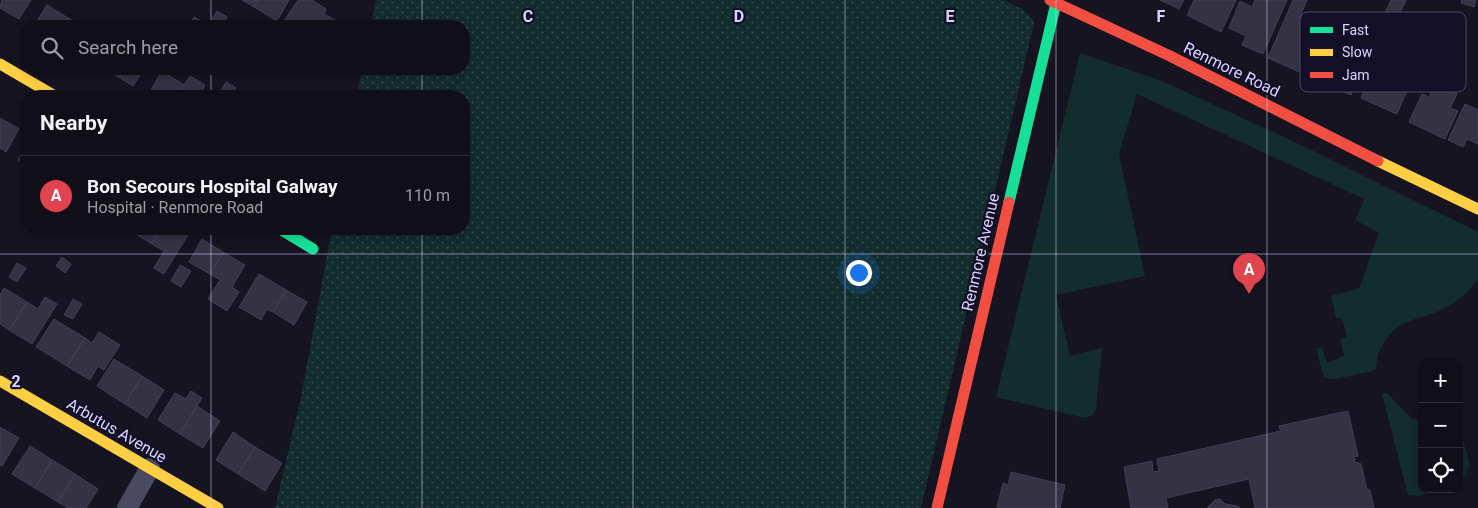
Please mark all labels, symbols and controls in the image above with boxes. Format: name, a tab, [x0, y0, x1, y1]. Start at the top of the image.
text: C	[523, 7, 533, 26]
text: D	[734, 7, 744, 26]
text: E	[946, 7, 955, 26]
text: F	[1157, 7, 1166, 26]
legend	[1300, 12, 1466, 92]
search box	[20, 20, 470, 75]
text: Fast	[1342, 22, 1369, 38]
icon: search	[38, 34, 66, 62]
text: Search here	[78, 36, 178, 59]
street label: Renmore Road	[1181, 38, 1283, 101]
text: Slow	[1342, 44, 1373, 60]
text: Jam	[1342, 67, 1370, 83]
text: Nearby	[40, 111, 107, 135]
text: Bon Secours Hospital Galway	[87, 175, 338, 198]
text: A	[51, 186, 61, 205]
text: 110 m	[405, 186, 450, 205]
street label: Renmore Avenue	[958, 191, 1003, 313]
text: Hospital · Renmore Road	[87, 198, 263, 217]
pin: A	[1233, 253, 1265, 294]
your location	[846, 260, 872, 286]
map controls	[1418, 358, 1463, 493]
button: +	[1418, 358, 1463, 403]
text: 2	[11, 372, 21, 391]
street label: Arbutus Avenue	[63, 394, 170, 467]
button: −	[1418, 403, 1463, 448]
button: locate	[1418, 448, 1463, 493]

